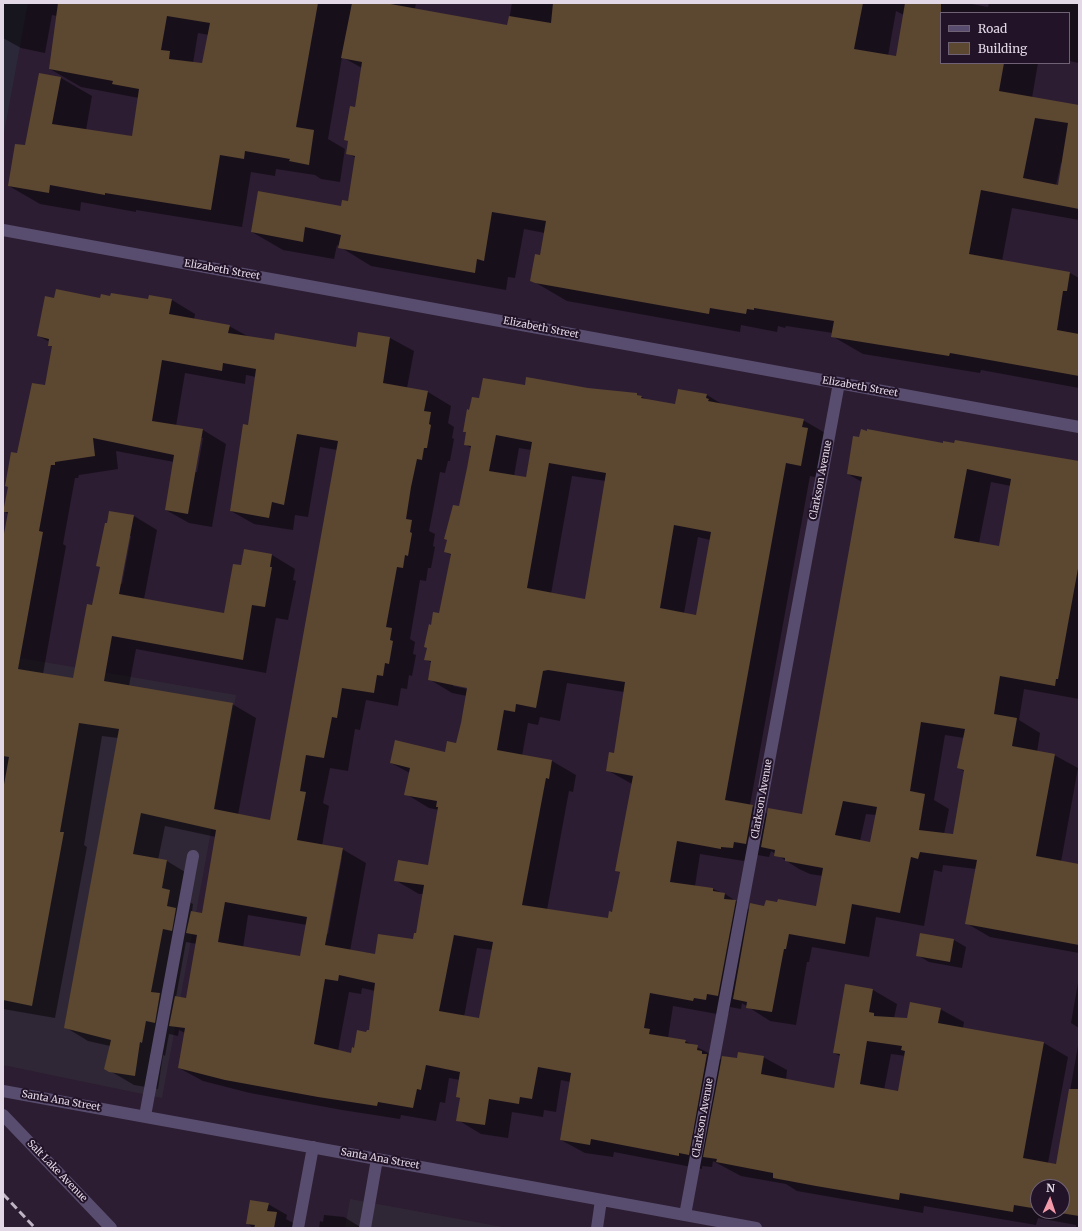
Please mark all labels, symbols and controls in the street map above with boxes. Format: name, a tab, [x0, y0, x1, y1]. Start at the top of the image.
legend	[940, 12, 1070, 64]
text: Road	[978, 21, 1007, 36]
text: Building	[978, 41, 1027, 56]
street label: Elizabeth Street	[183, 257, 261, 283]
street label: Elizabeth Street	[502, 315, 580, 341]
street label: Elizabeth Street	[821, 374, 899, 400]
street label: Clarkson Avenue	[807, 439, 835, 521]
street label: Clarkson Avenue	[749, 758, 775, 840]
street label: Clarkson Avenue	[690, 1077, 716, 1159]
street label: Santa Ana Street	[21, 1088, 101, 1114]
street label: Salt Lake Avenue	[24, 1138, 90, 1204]
street label: Santa Ana Street	[340, 1146, 420, 1172]
north arrow	[1030, 1179, 1070, 1219]
text: N	[1046, 1181, 1055, 1195]

